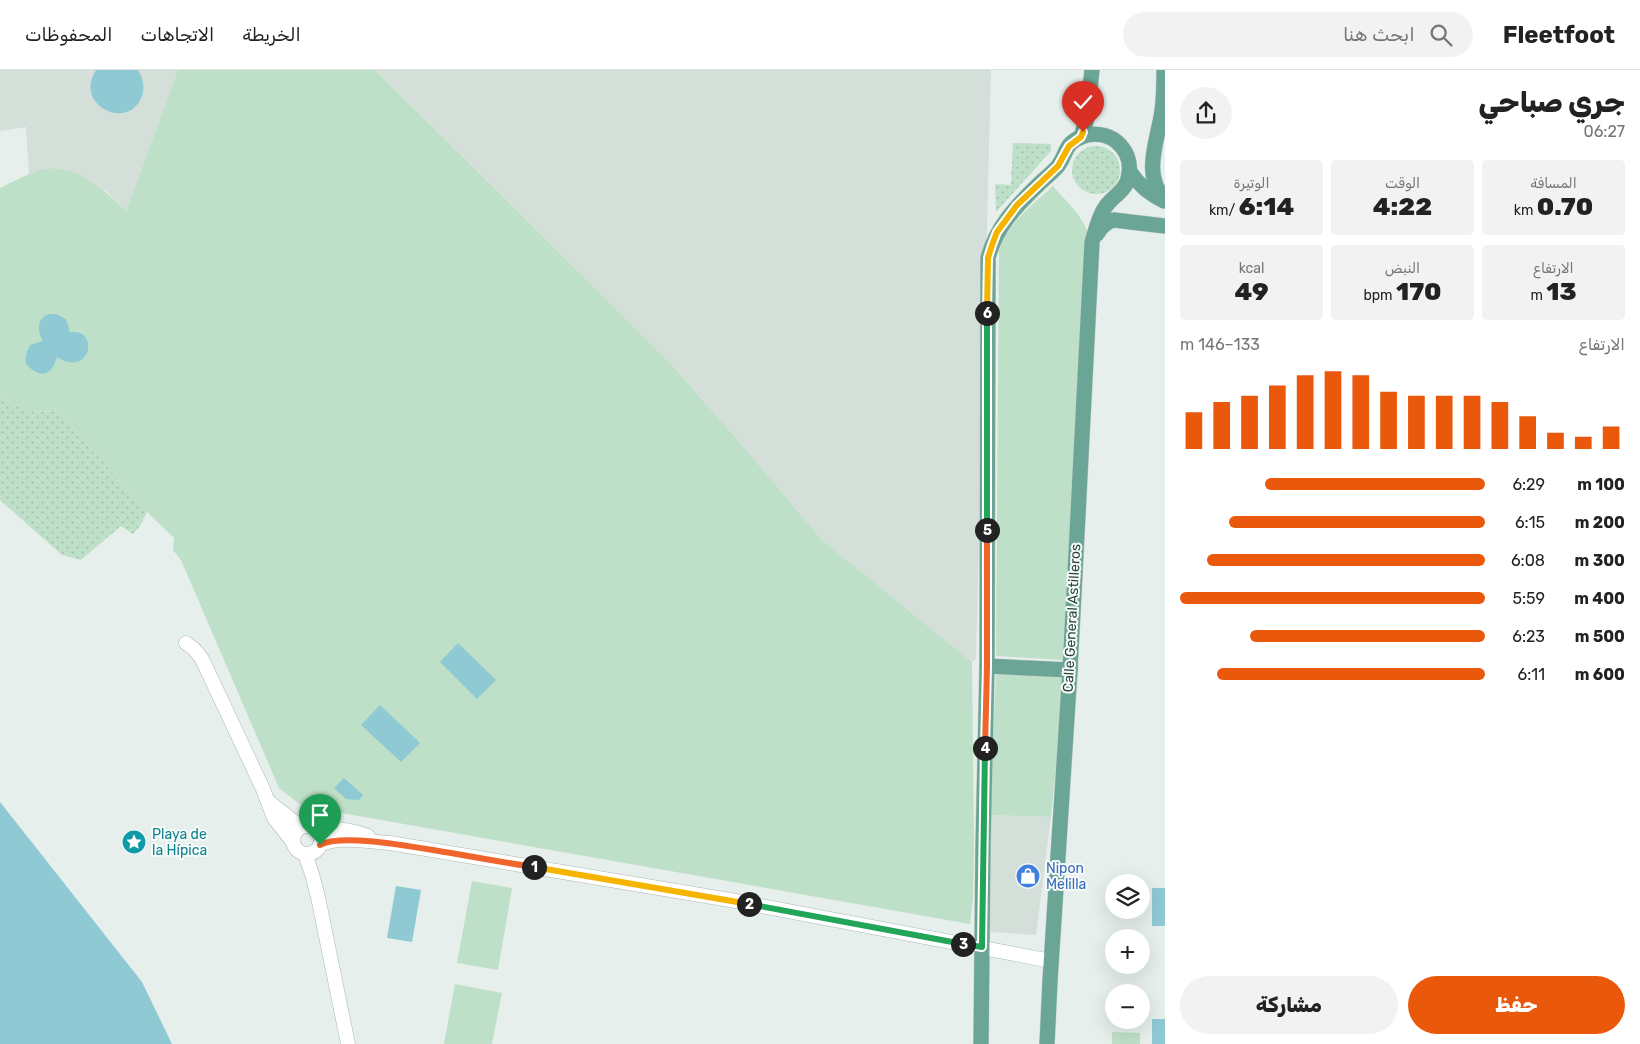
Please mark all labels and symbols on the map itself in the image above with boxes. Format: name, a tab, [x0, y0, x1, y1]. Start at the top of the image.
pin	[1062, 81, 1104, 132]
pin: 6	[974, 300, 1000, 326]
pin: 5	[974, 518, 1000, 542]
street label: Calle General Astilleros	[1060, 543, 1084, 693]
pin: 4	[972, 736, 998, 760]
pin	[299, 794, 341, 845]
place label: Playa de la Hípica	[152, 826, 207, 859]
place icon: Playa de la Hípica	[121, 829, 147, 855]
pin: 1	[522, 854, 546, 880]
place label: Nipon Melilla	[1046, 860, 1086, 893]
shop icon: Nipon Melilla	[1015, 863, 1041, 889]
pin: 2	[736, 892, 762, 916]
pin: 3	[950, 932, 976, 956]

